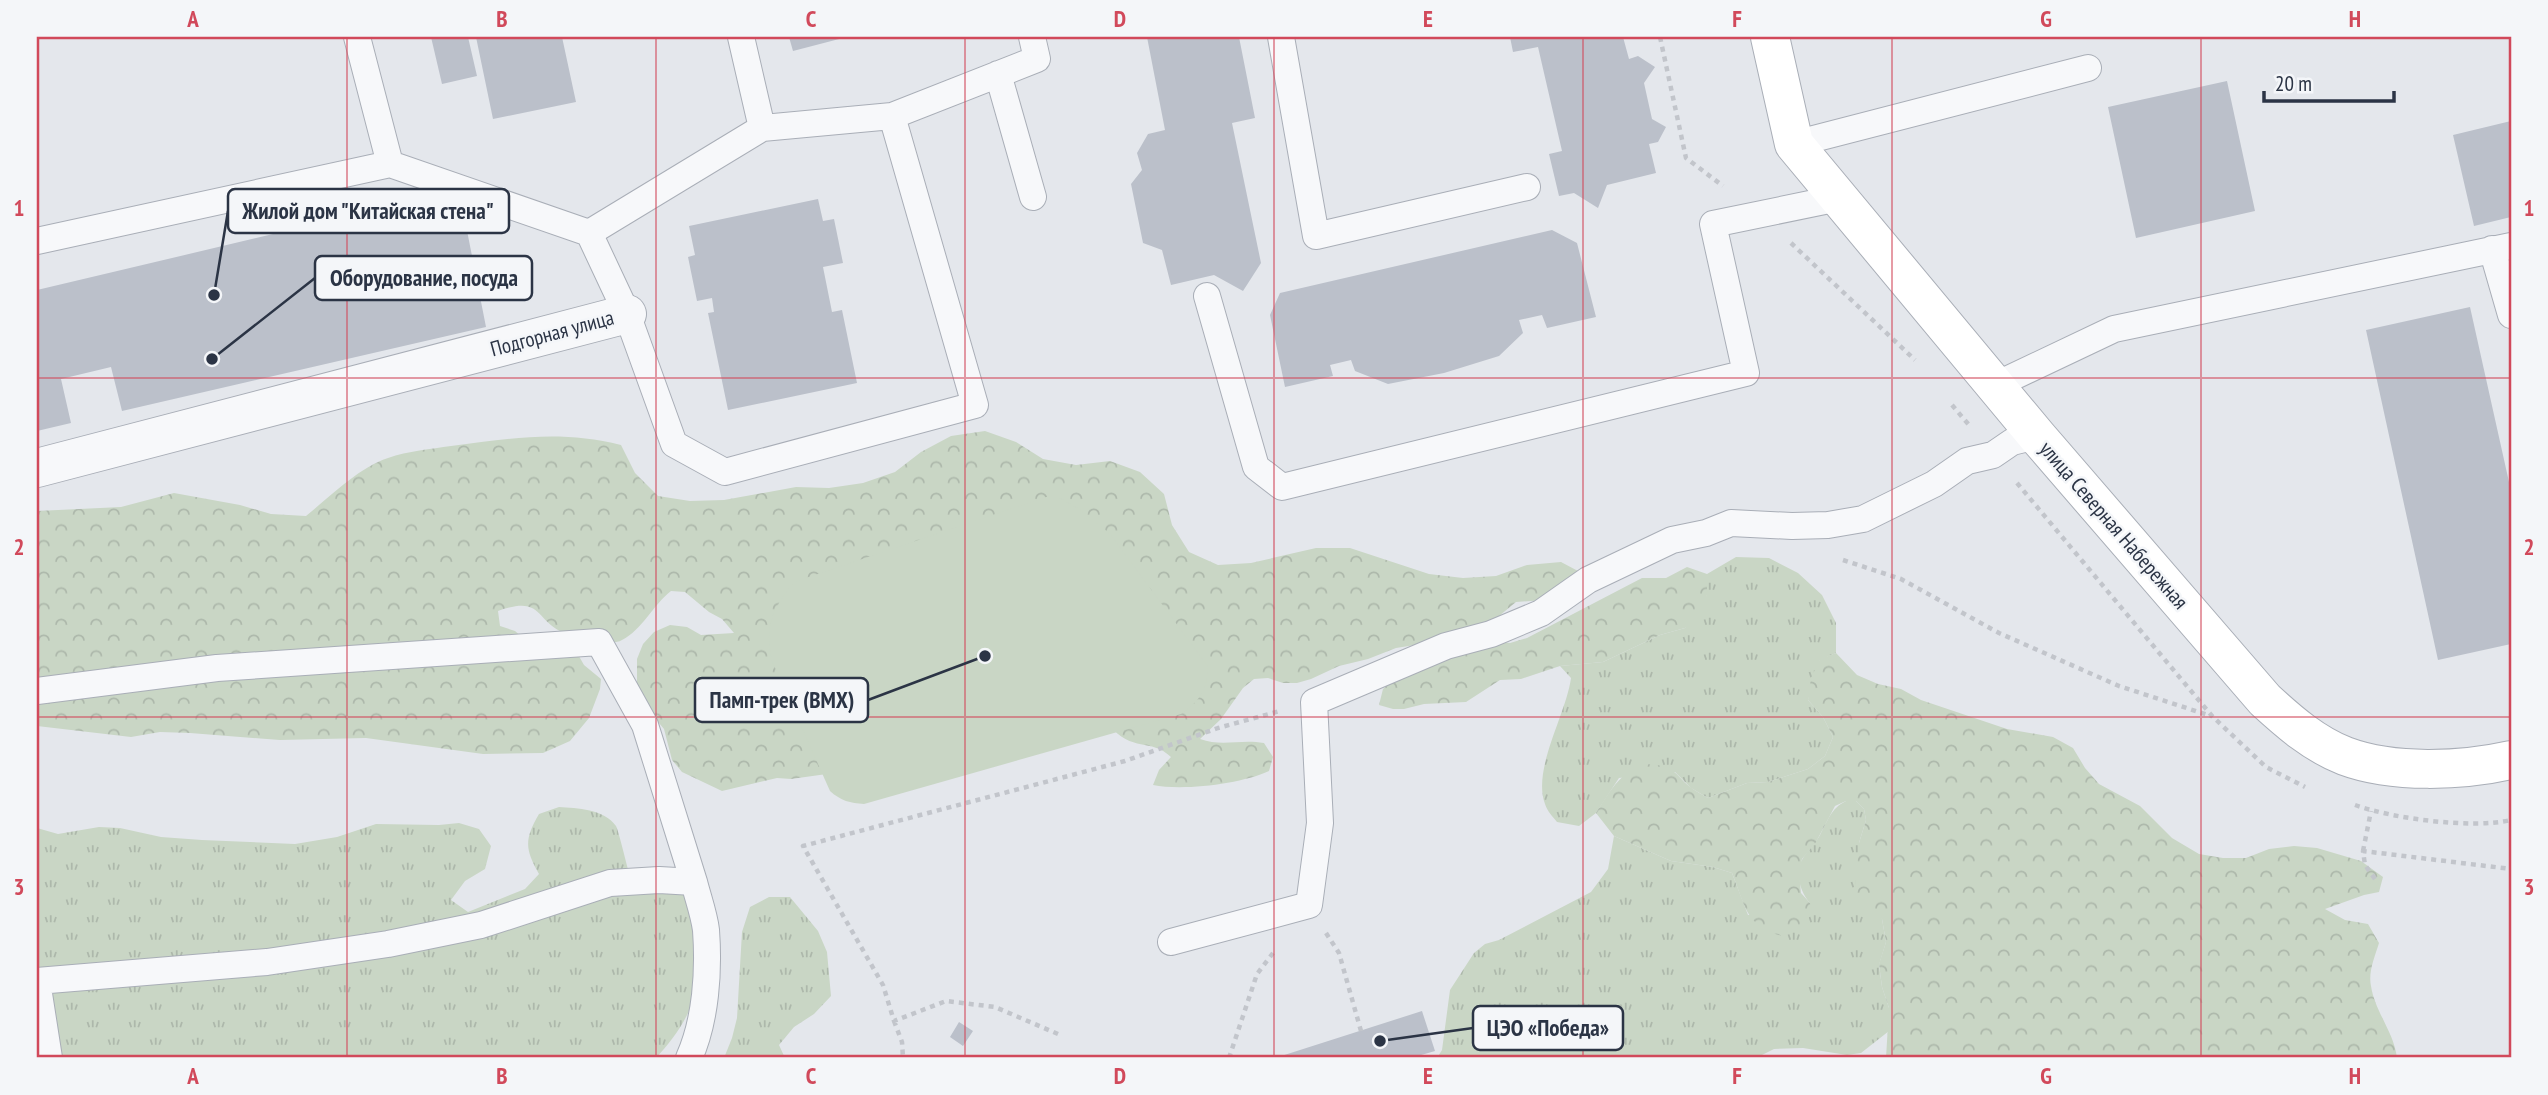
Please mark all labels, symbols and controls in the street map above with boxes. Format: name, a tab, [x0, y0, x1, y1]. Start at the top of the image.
text: A	[186, 4, 199, 33]
text: B	[496, 4, 508, 33]
text: C	[806, 4, 817, 33]
text: D	[1114, 4, 1126, 33]
text: E	[1423, 4, 1433, 33]
text: F	[1732, 4, 1742, 33]
text: G	[2040, 4, 2052, 33]
text: H	[2349, 4, 2361, 33]
scale bar	[2264, 60, 2394, 104]
text: 20 m	[2275, 70, 2312, 97]
callout: Жилой дом "Китайская стена"	[228, 189, 509, 233]
text: 1	[14, 193, 25, 222]
text: 1	[2524, 193, 2535, 222]
text: Жилой дом "Китайская стена"	[241, 196, 494, 225]
callout: Оборудование, посуда	[315, 256, 532, 300]
text: Оборудование, посуда	[330, 263, 518, 292]
street label: Подгорная улица	[487, 304, 617, 362]
street label: улица Северная Набережная	[2034, 436, 2194, 614]
text: 2	[14, 532, 25, 561]
text: 2	[2524, 532, 2535, 561]
callout: Памп-трек (BMX)	[695, 678, 868, 722]
text: Памп-трек (BMX)	[710, 685, 854, 714]
text: 3	[14, 872, 25, 901]
text: 3	[2524, 872, 2535, 901]
callout: ЦЭО «Победа»	[1473, 1006, 1623, 1050]
text: ЦЭО «Победа»	[1487, 1013, 1609, 1042]
text: A	[186, 1061, 199, 1090]
text: B	[496, 1061, 508, 1090]
text: C	[806, 1061, 817, 1090]
text: D	[1114, 1061, 1126, 1090]
text: E	[1423, 1061, 1433, 1090]
text: F	[1732, 1061, 1742, 1090]
text: G	[2040, 1061, 2052, 1090]
text: H	[2349, 1061, 2361, 1090]

